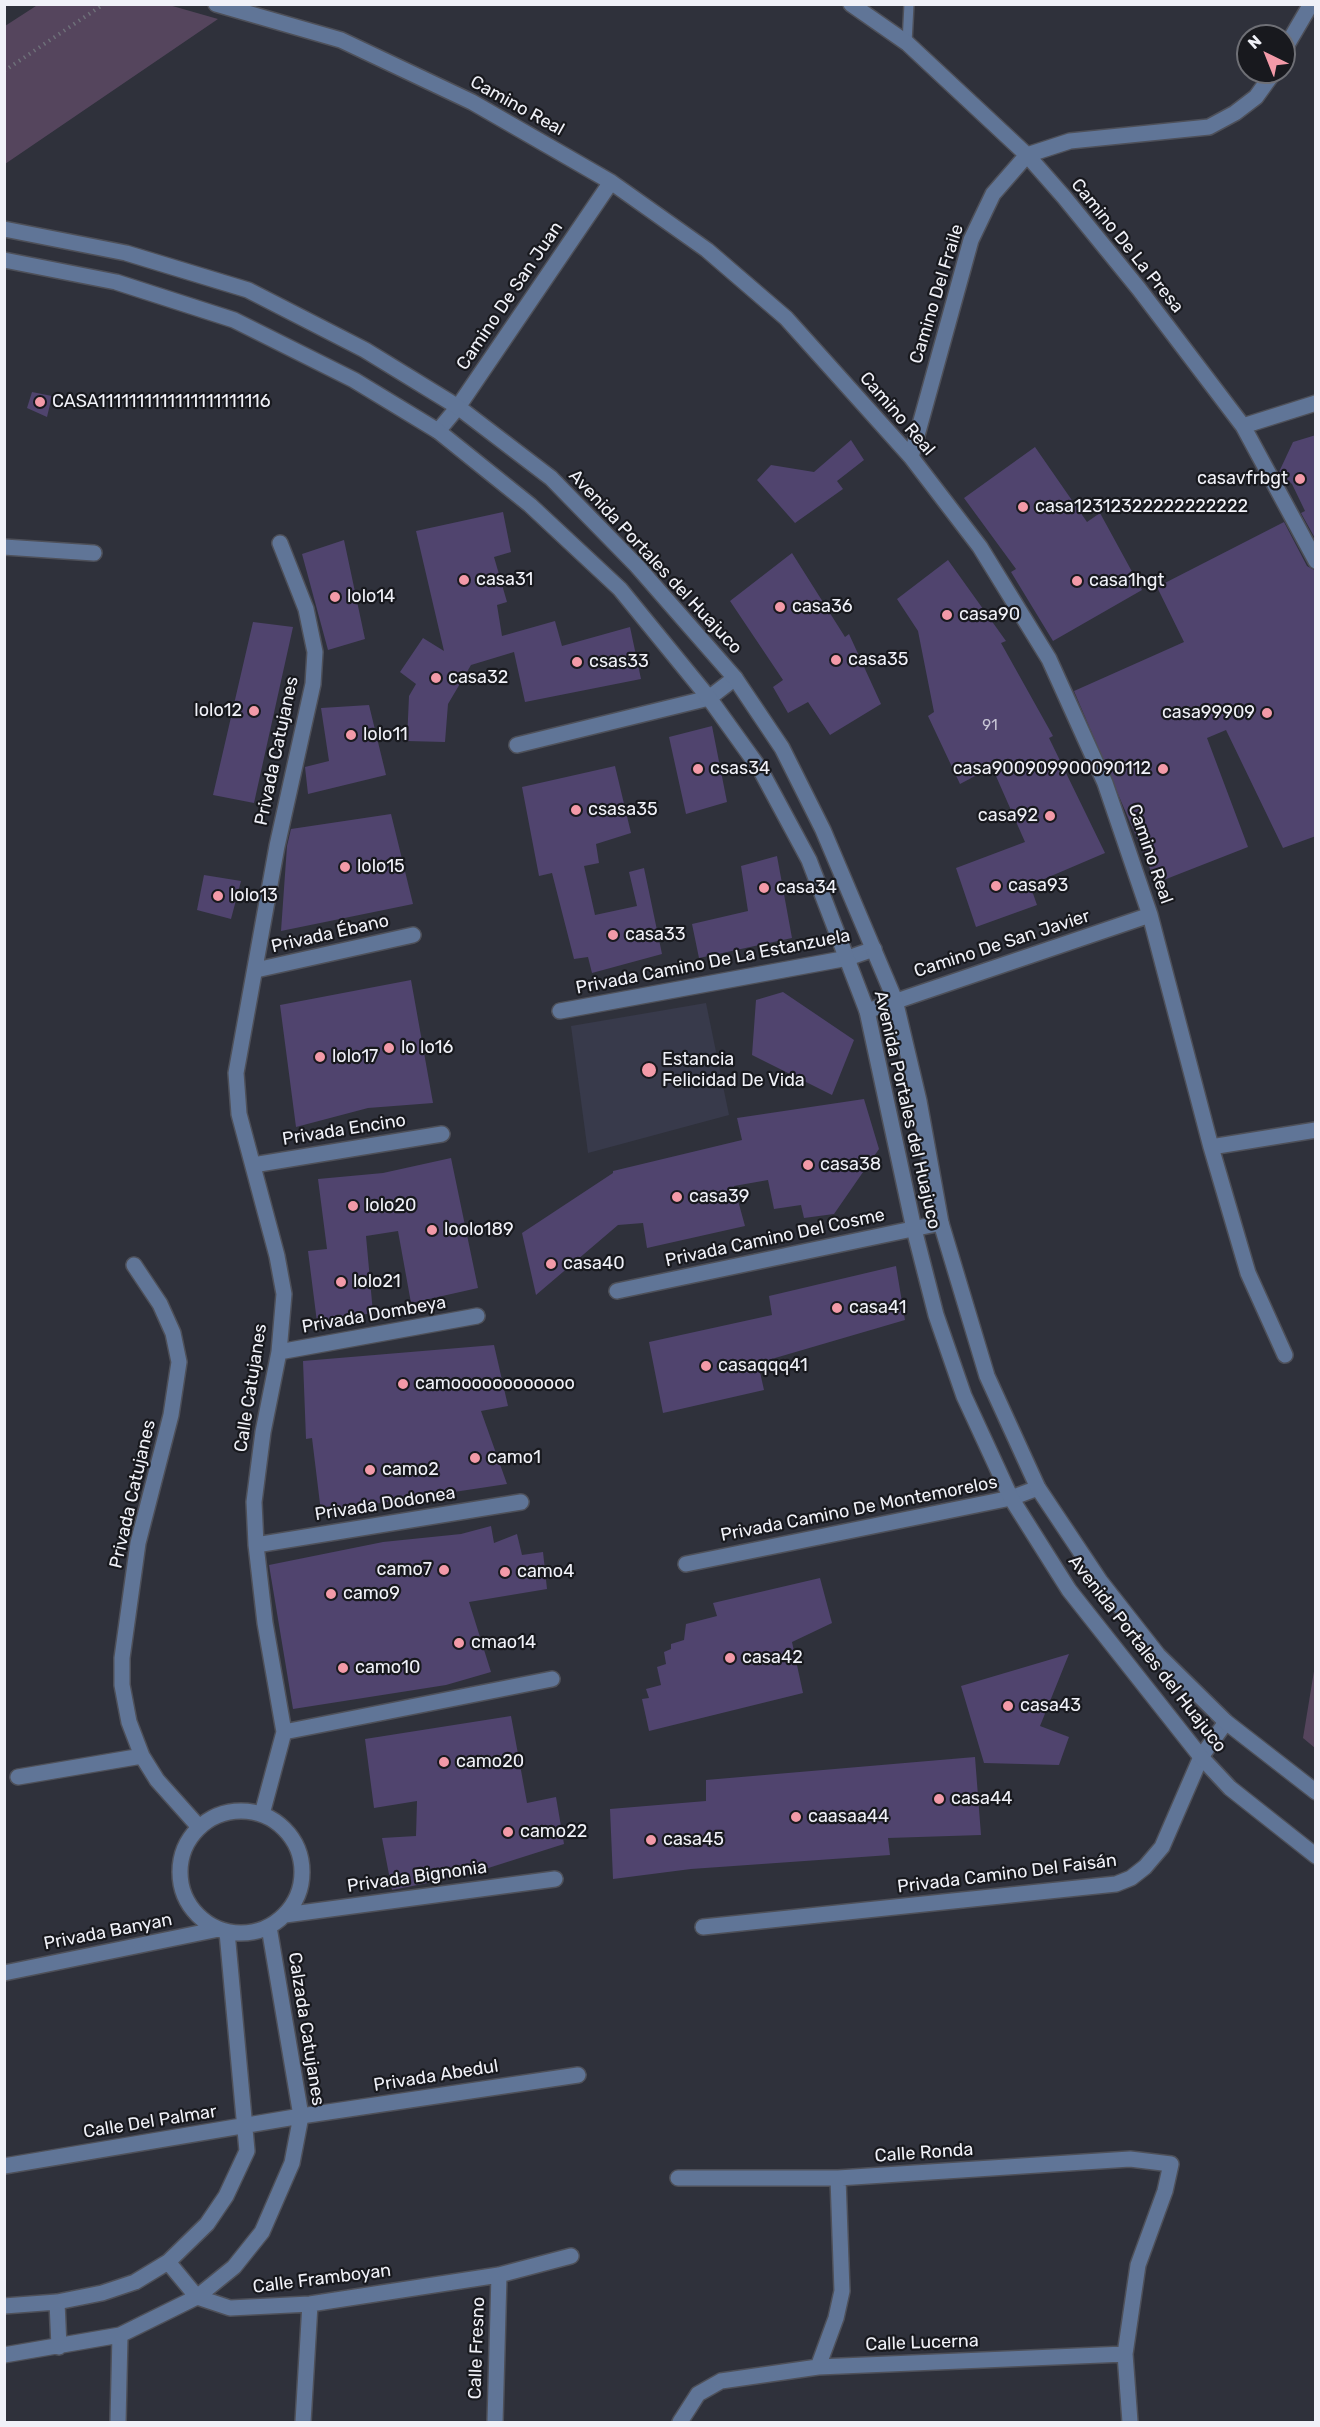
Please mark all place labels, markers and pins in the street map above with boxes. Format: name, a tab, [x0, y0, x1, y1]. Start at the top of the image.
place label: CASA1111111111111111111116	[52, 391, 271, 413]
marker: CASA1111111111111111111116	[33, 395, 47, 409]
place label: casavfrbgt	[1197, 468, 1288, 490]
marker: casavfrbgt	[1293, 472, 1307, 486]
place label: casa12312322222222222	[1035, 496, 1248, 518]
marker: casa12312322222222222	[1016, 500, 1030, 514]
place label: casa31	[476, 569, 533, 591]
place label: casa1hgt	[1089, 570, 1164, 592]
marker: casa31	[457, 573, 471, 587]
marker: casa1hgt	[1070, 574, 1084, 588]
place label: lolo14	[347, 586, 395, 608]
marker: lolo14	[328, 590, 342, 604]
place label: casa36	[792, 596, 853, 618]
marker: casa36	[773, 600, 787, 614]
place label: casa90	[959, 604, 1020, 626]
marker: casa90	[940, 608, 954, 622]
place label: casa35	[848, 649, 908, 671]
place label: csas33	[589, 651, 649, 673]
marker: casa35	[829, 653, 843, 667]
marker: csas33	[570, 655, 584, 669]
place label: casa32	[448, 667, 508, 689]
marker: casa32	[429, 671, 443, 685]
place label: lolo12	[194, 700, 242, 722]
place label: casa99909	[1162, 702, 1255, 724]
marker: lolo12	[247, 704, 261, 718]
marker: casa99909	[1260, 706, 1274, 720]
place label: lolo11	[363, 724, 408, 746]
marker: lolo11	[344, 728, 358, 742]
place label: csas34	[710, 758, 770, 780]
place label: casa900909900090112	[953, 758, 1151, 780]
marker: csas34	[691, 762, 705, 776]
marker: casa900909900090112	[1156, 762, 1170, 776]
place label: csasa35	[588, 799, 658, 821]
marker: csasa35	[569, 803, 583, 817]
place label: casa92	[978, 805, 1038, 827]
marker: casa92	[1043, 809, 1057, 823]
place label: lolo15	[357, 856, 405, 878]
marker: lolo15	[338, 860, 352, 874]
place label: casa93	[1008, 875, 1068, 897]
place label: casa34	[776, 877, 837, 899]
marker: casa93	[989, 879, 1003, 893]
marker: casa34	[757, 881, 771, 895]
place label: lolo13	[230, 885, 278, 907]
marker: lolo13	[211, 889, 225, 903]
place label: casa33	[625, 924, 686, 946]
marker: casa33	[606, 928, 620, 942]
place label: lo lo16	[401, 1037, 453, 1059]
marker: lo lo16	[382, 1041, 396, 1055]
place label: lolo17	[332, 1046, 378, 1068]
place label: Estancia Felicidad De Vida	[662, 1049, 805, 1092]
marker: lolo17	[313, 1050, 327, 1064]
marker: Estancia Felicidad De Vida	[640, 1061, 658, 1079]
place label: casa38	[820, 1154, 881, 1176]
marker: casa38	[801, 1158, 815, 1172]
place label: casa39	[689, 1186, 749, 1208]
marker: casa39	[670, 1190, 684, 1204]
place label: lolo20	[365, 1195, 416, 1217]
marker: lolo20	[346, 1199, 360, 1213]
place label: loolo189	[444, 1219, 514, 1241]
marker: loolo189	[425, 1223, 439, 1237]
place label: casa40	[563, 1253, 625, 1275]
marker: casa40	[544, 1257, 558, 1271]
place label: lolo21	[353, 1271, 401, 1293]
marker: lolo21	[334, 1275, 348, 1289]
place label: casa41	[849, 1297, 907, 1319]
marker: casa41	[830, 1301, 844, 1315]
place label: casaqqq41	[718, 1355, 808, 1377]
marker: casaqqq41	[699, 1359, 713, 1373]
place label: camoooooooooooo	[415, 1373, 575, 1395]
marker: camoooooooooooo	[396, 1377, 410, 1391]
place label: camo1	[487, 1447, 541, 1469]
marker: camo1	[468, 1451, 482, 1465]
place label: camo2	[382, 1459, 439, 1481]
marker: camo2	[363, 1463, 377, 1477]
place label: camo7	[377, 1559, 432, 1581]
place label: camo4	[517, 1561, 574, 1583]
marker: camo7	[437, 1563, 451, 1577]
marker: camo4	[498, 1565, 512, 1579]
place label: camo9	[343, 1583, 400, 1605]
marker: camo9	[324, 1587, 338, 1601]
place label: cmao14	[471, 1632, 536, 1654]
marker: cmao14	[452, 1636, 466, 1650]
place label: casa42	[742, 1647, 803, 1669]
marker: casa42	[723, 1651, 737, 1665]
place label: camo10	[355, 1657, 420, 1679]
marker: camo10	[336, 1661, 350, 1675]
place label: casa43	[1020, 1695, 1081, 1717]
marker: casa43	[1001, 1699, 1015, 1713]
place label: camo20	[456, 1751, 524, 1773]
marker: camo20	[437, 1755, 451, 1769]
place label: casa44	[951, 1788, 1012, 1810]
marker: casa44	[932, 1792, 946, 1806]
place label: caasaa44	[808, 1806, 889, 1828]
marker: caasaa44	[789, 1810, 803, 1824]
place label: camo22	[520, 1821, 587, 1843]
marker: camo22	[501, 1825, 515, 1839]
place label: casa45	[663, 1829, 724, 1851]
marker: casa45	[644, 1833, 658, 1847]

